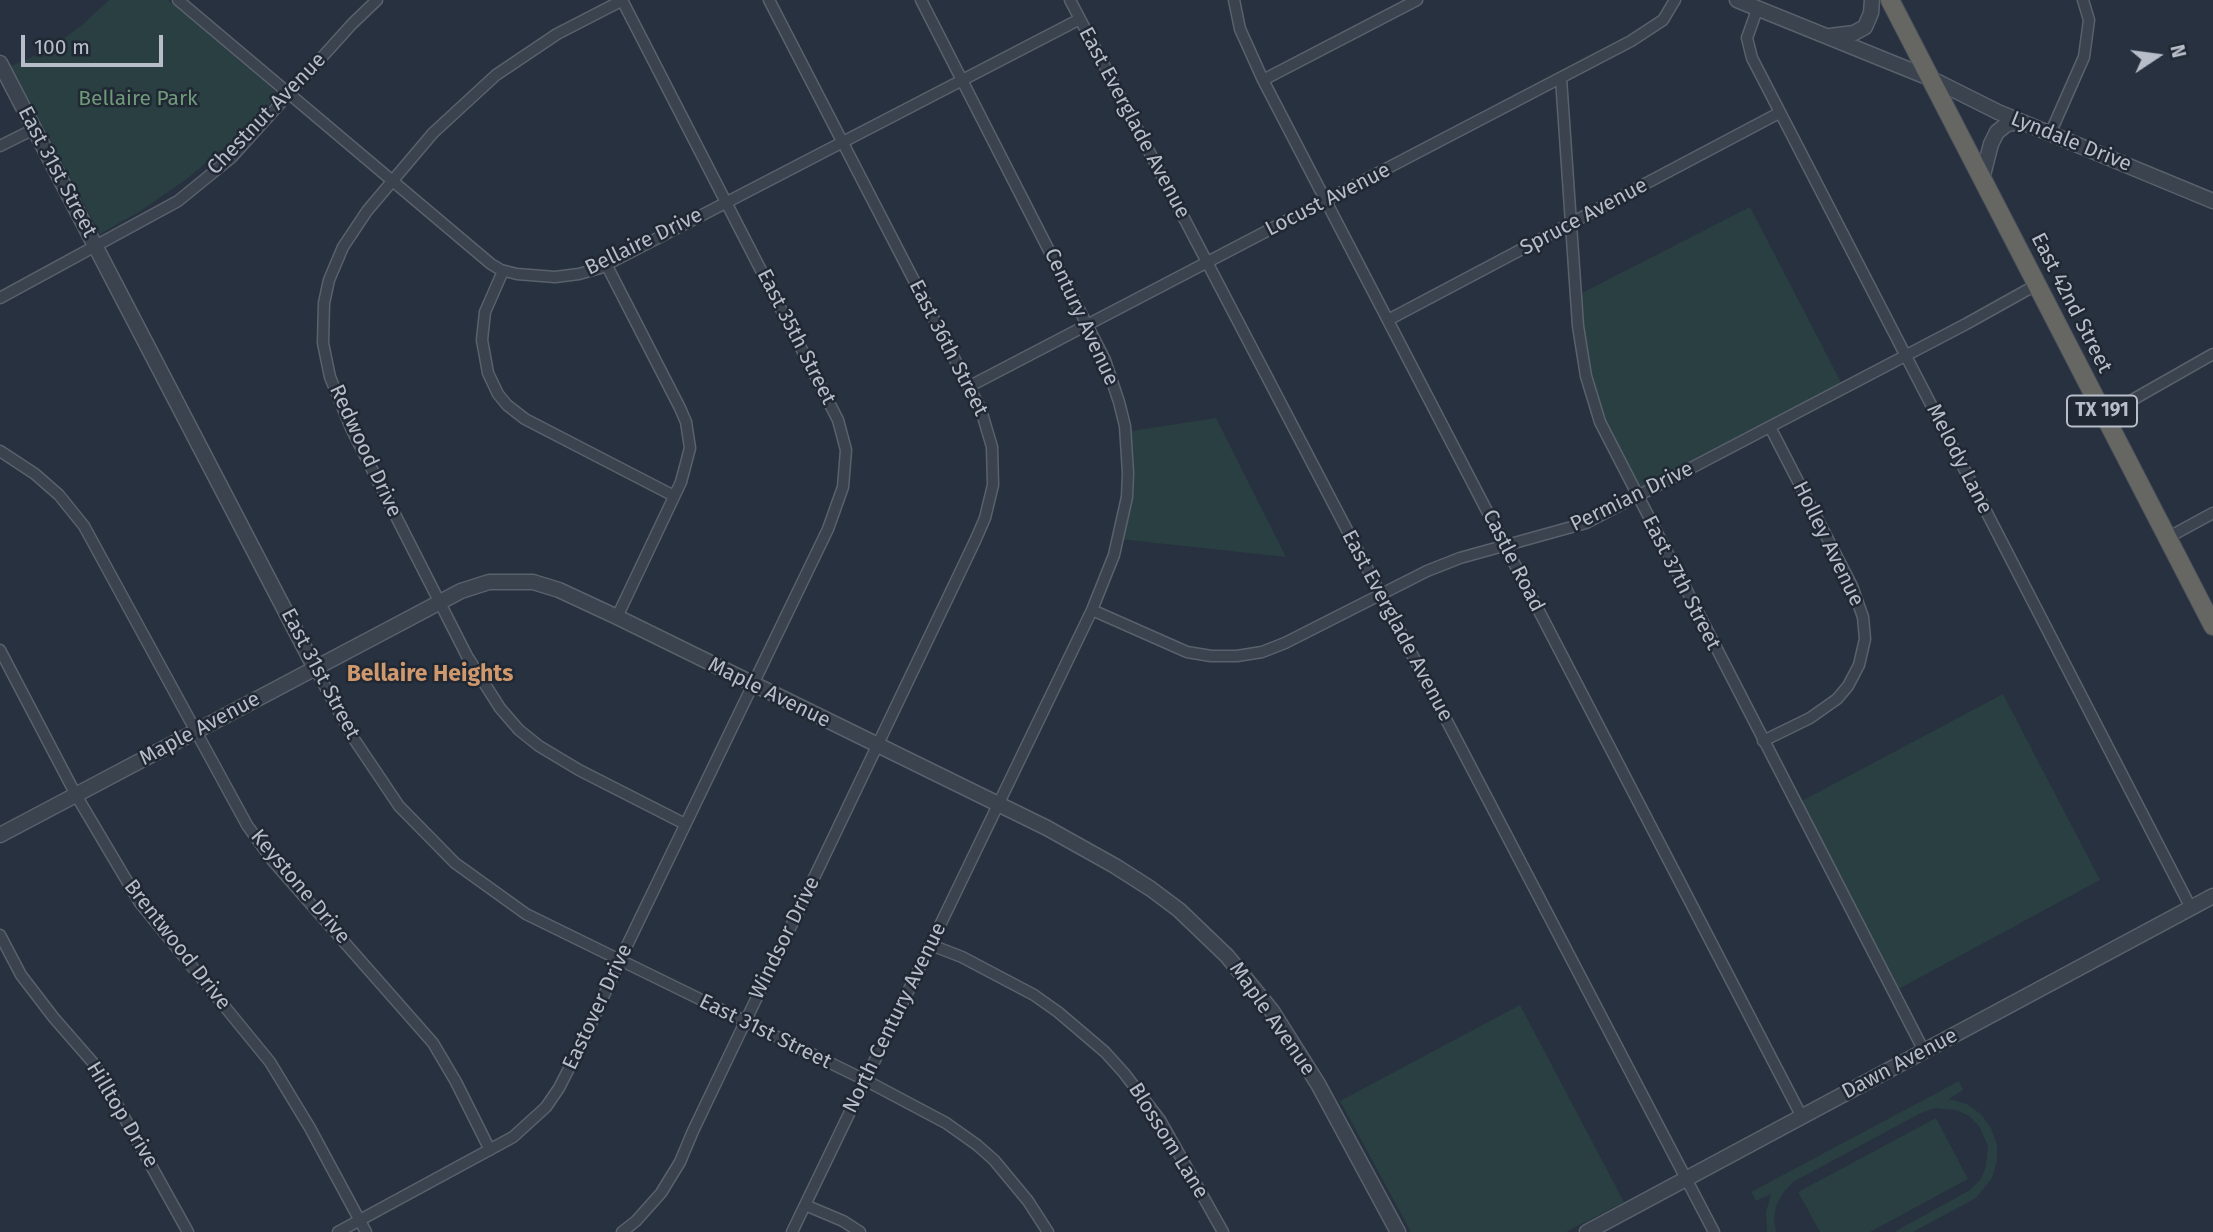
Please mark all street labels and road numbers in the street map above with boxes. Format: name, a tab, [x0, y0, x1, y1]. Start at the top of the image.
street label: East Everglade Avenue	[1073, 23, 1195, 223]
street label: Chestnut Avenue	[202, 48, 332, 180]
street label: East 31st Street	[12, 102, 102, 242]
street label: Lyndale Drive	[2007, 106, 2135, 178]
street label: Locust Avenue	[1261, 158, 1395, 242]
street label: Spruce Avenue	[1516, 173, 1652, 261]
street label: Bellaire Drive	[581, 203, 707, 281]
street label: East 42nd Street	[2025, 229, 2117, 377]
street label: Century Avenue	[1038, 244, 1124, 390]
street label: East 35th Street	[751, 265, 841, 409]
street label: East 36th Street	[903, 276, 993, 420]
street label: Redwood Drive	[323, 381, 407, 521]
road number: TX 191	[2067, 396, 2137, 426]
street label: Melody Lane	[1921, 400, 1997, 518]
street label: Permian Drive	[1566, 456, 1698, 538]
street label: Holley Avenue	[1787, 477, 1869, 611]
street label: Castle Road	[1476, 506, 1550, 616]
street label: East 37th Street	[1636, 512, 1726, 654]
street label: East Everglade Avenue	[1336, 526, 1458, 726]
street label: East 31st Street	[275, 604, 365, 744]
street label: Maple Avenue	[704, 653, 834, 733]
street label: Maple Avenue	[135, 687, 265, 771]
street label: Keystone Drive	[245, 825, 355, 949]
street label: Windsor Drive	[744, 873, 826, 1003]
street label: Brentwood Drive	[118, 875, 236, 1015]
street label: North Century Avenue	[838, 919, 952, 1117]
street label: Eastover Drive	[558, 940, 638, 1074]
street label: Maple Avenue	[1224, 957, 1320, 1081]
street label: East 31st Street	[695, 989, 835, 1075]
street label: Dawn Avenue	[1838, 1023, 1962, 1105]
street label: Hilltop Drive	[80, 1057, 164, 1173]
street label: Blossom Lane	[1122, 1078, 1214, 1204]

